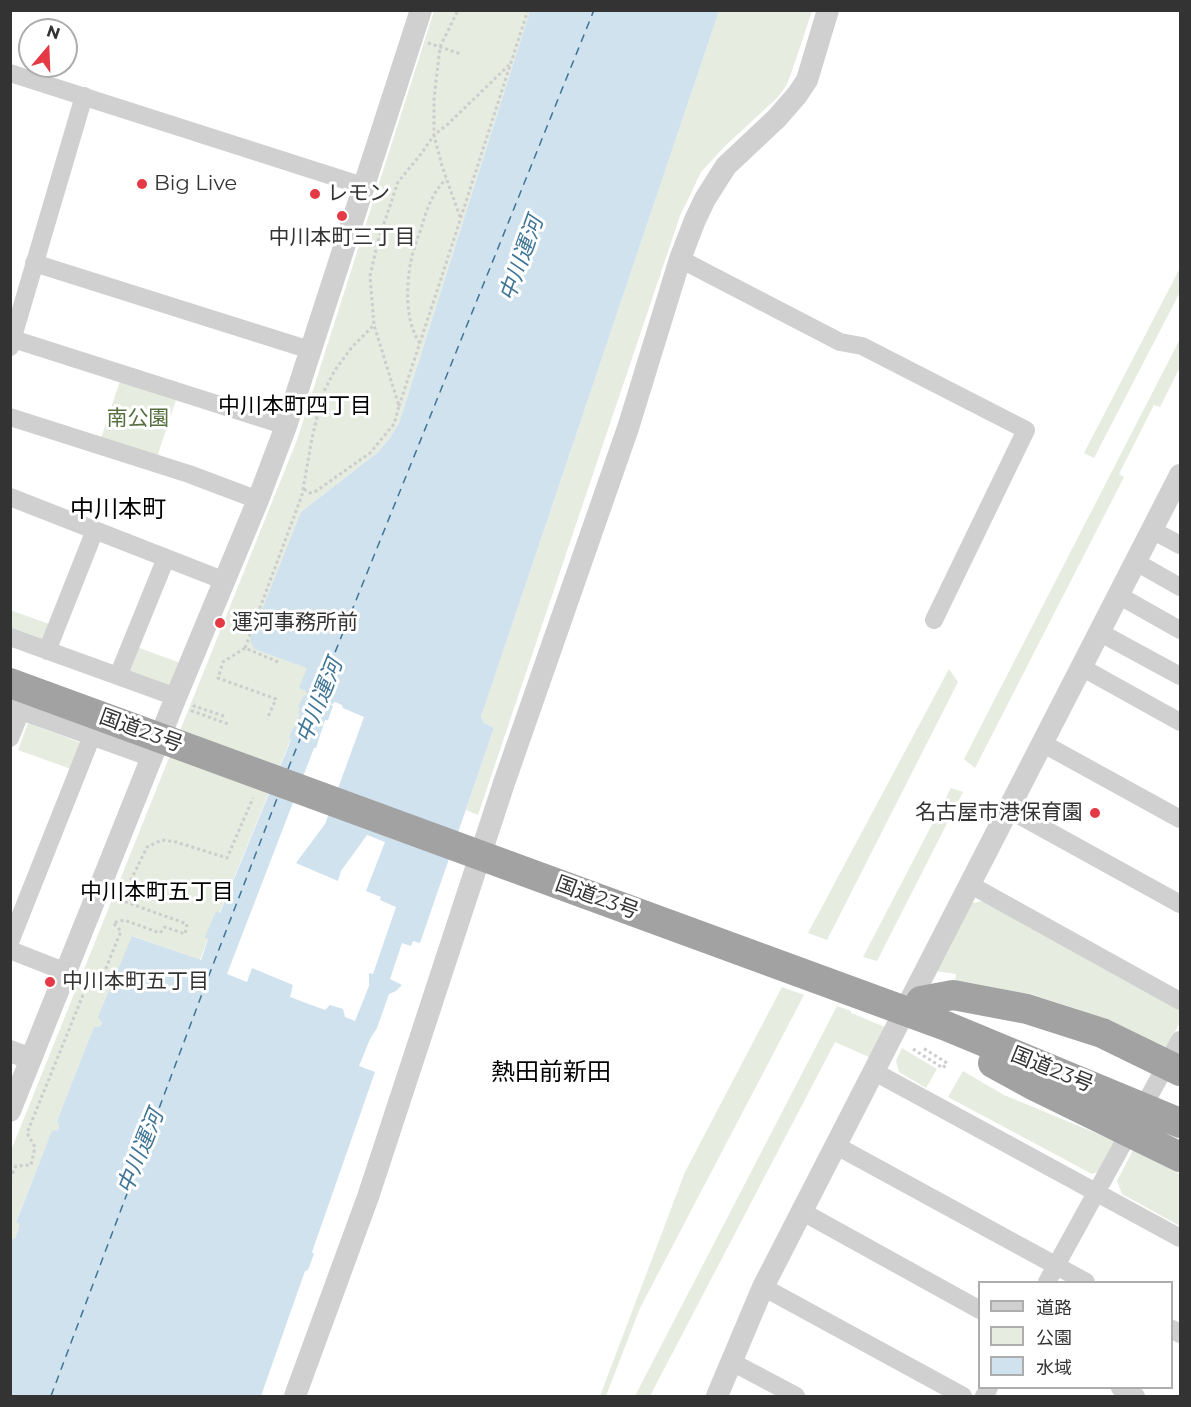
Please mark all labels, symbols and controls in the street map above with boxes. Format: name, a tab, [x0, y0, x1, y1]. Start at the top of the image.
north arrow	[18, 18, 78, 78]
text: N	[44, 21, 63, 43]
place label: Big Live	[154, 171, 237, 197]
marker: Big Live	[135, 177, 149, 191]
place label: レモン	[327, 181, 390, 207]
marker: レモン	[308, 187, 322, 201]
marker: 中川本町三丁目	[335, 209, 349, 223]
water label: 中川運河	[495, 213, 549, 305]
place label: 中川本町三丁目	[269, 225, 415, 251]
district label: 中川本町四丁目	[218, 394, 372, 420]
park label: 南公園	[107, 406, 169, 432]
district label: 中川本町	[70, 496, 166, 524]
place label: 運河事務所前	[232, 610, 358, 636]
marker: 運河事務所前	[213, 616, 227, 630]
water label: 中川運河	[291, 655, 349, 747]
street label: 国道23号	[96, 704, 186, 758]
place label: 名古屋市港保育園	[915, 800, 1083, 826]
marker: 名古屋市港保育園	[1088, 806, 1102, 820]
street label: 国道23号	[552, 871, 642, 925]
district label: 中川本町五丁目	[80, 880, 234, 906]
place label: 中川本町五丁目	[62, 969, 209, 995]
marker: 中川本町五丁目	[43, 975, 57, 989]
street label: 国道23号	[1007, 1042, 1097, 1098]
district label: 熱田前新田	[491, 1059, 611, 1087]
water label: 中川運河	[112, 1106, 170, 1198]
legend	[978, 1281, 1173, 1389]
text: 道路	[1036, 1297, 1072, 1319]
text: 公園	[1036, 1327, 1072, 1349]
text: 水域	[1036, 1357, 1072, 1379]

